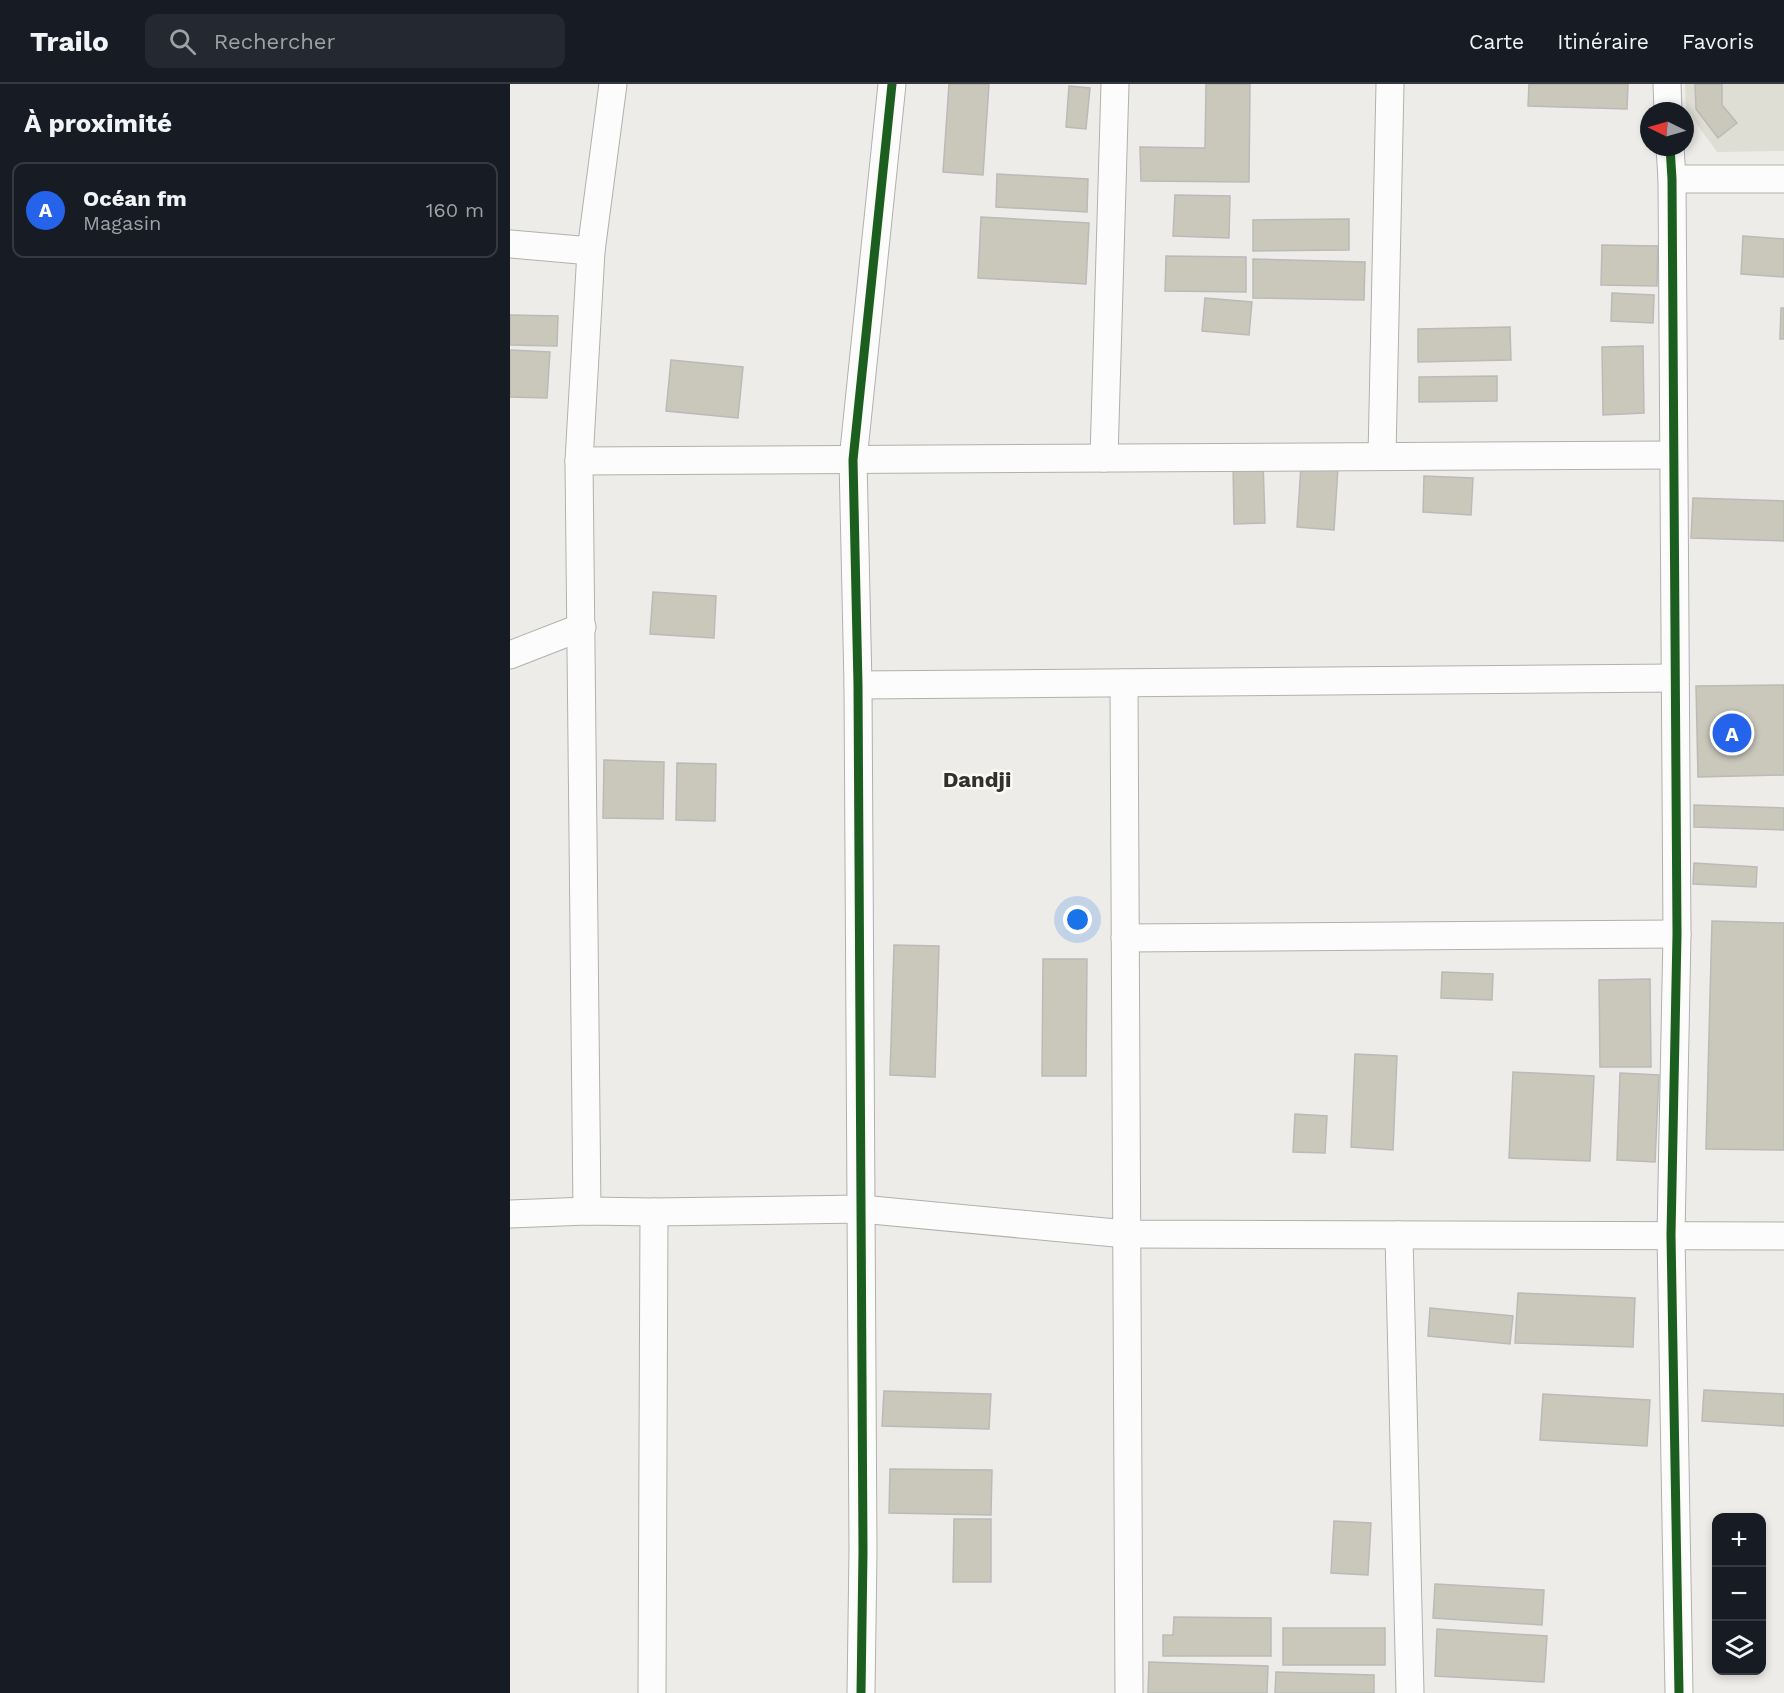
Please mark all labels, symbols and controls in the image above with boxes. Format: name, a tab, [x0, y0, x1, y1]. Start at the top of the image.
search box	[145, 14, 565, 68]
text: Trailo	[30, 25, 109, 58]
icon: search	[166, 25, 199, 58]
text: Rechercher	[214, 29, 336, 54]
text: Carte	[1469, 29, 1524, 54]
text: Itinéraire	[1557, 29, 1649, 54]
text: Favoris	[1682, 29, 1754, 54]
north arrow	[1640, 102, 1694, 156]
text: À proximité	[24, 108, 172, 138]
text: Océan fm	[83, 186, 187, 211]
text: A	[39, 198, 52, 222]
text: 160 m	[426, 198, 484, 222]
text: Magasin	[83, 211, 161, 235]
pin: A	[1712, 710, 1752, 756]
district label: Dandji	[943, 767, 1011, 792]
your location	[1063, 905, 1092, 934]
map controls	[1712, 1513, 1766, 1675]
button: +	[1712, 1513, 1766, 1567]
button: −	[1712, 1567, 1766, 1621]
button: layers	[1712, 1621, 1766, 1675]

